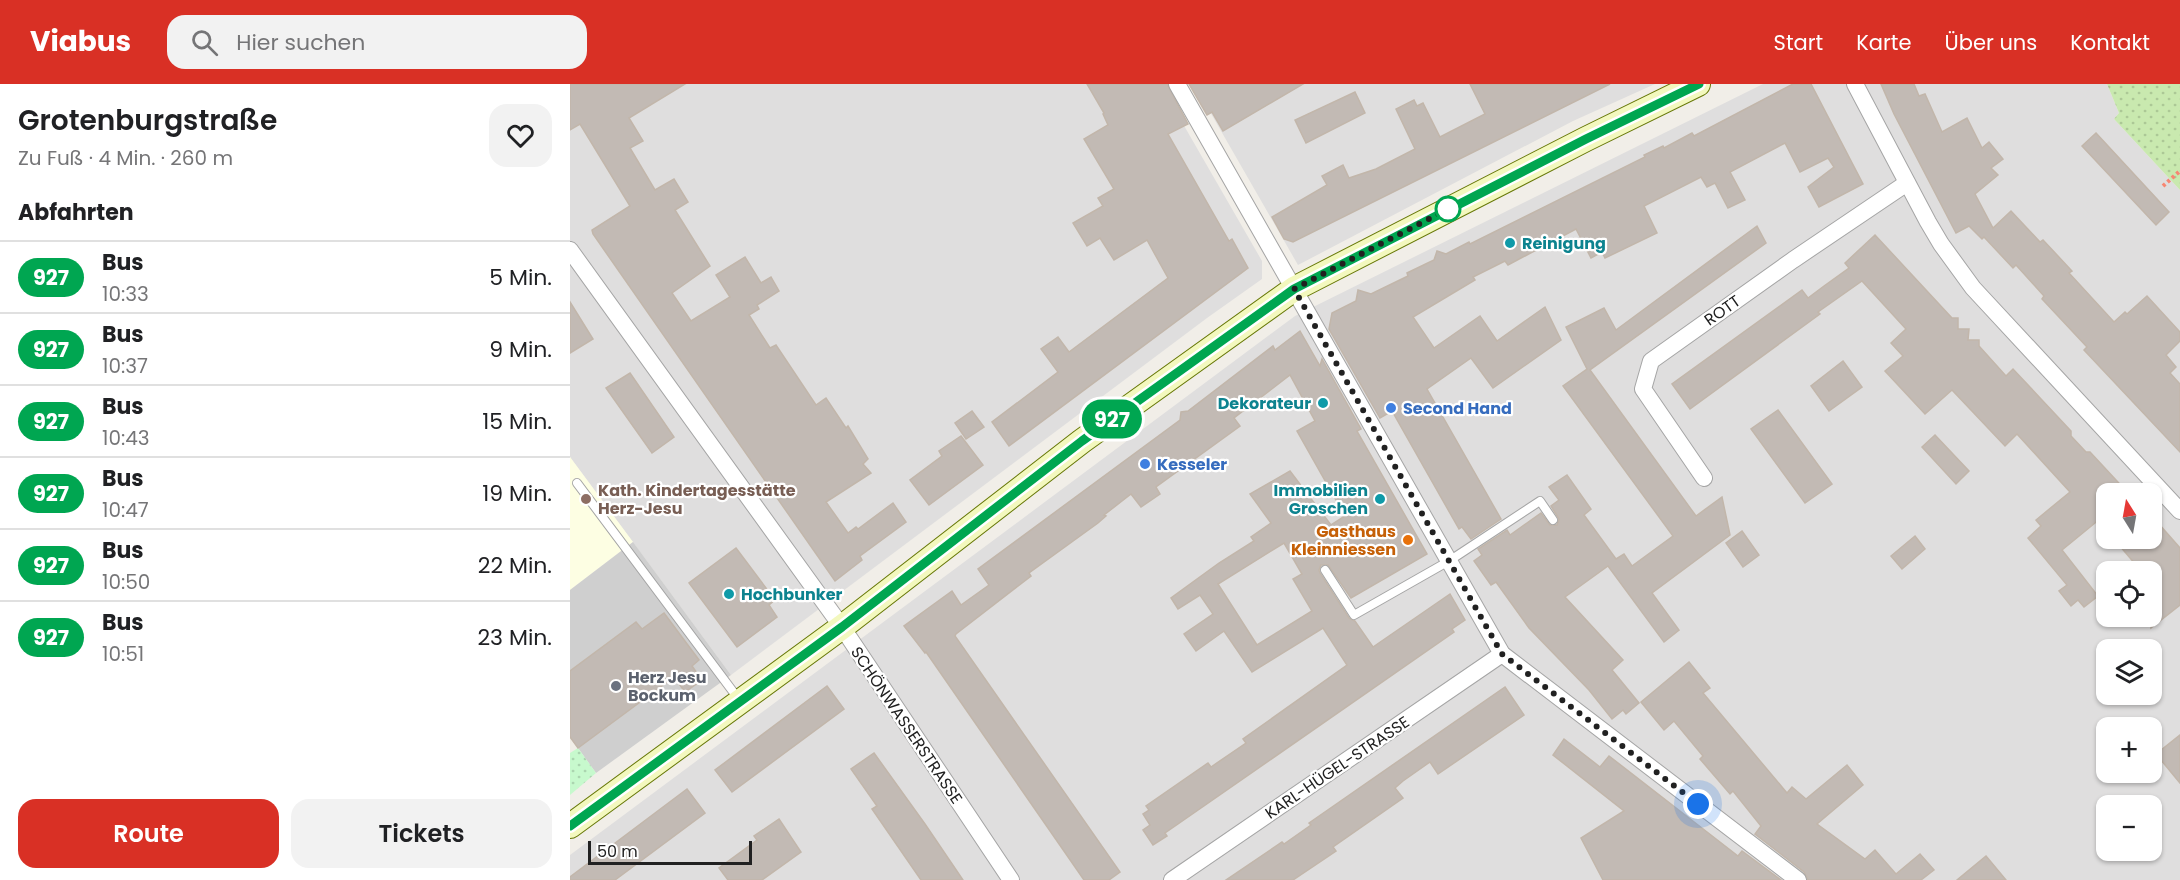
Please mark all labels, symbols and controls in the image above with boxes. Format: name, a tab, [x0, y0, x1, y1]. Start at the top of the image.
search box	[167, 15, 587, 69]
text: Viabus	[30, 22, 131, 61]
icon: search	[188, 26, 221, 59]
text: Hier suchen	[236, 27, 365, 58]
text: Start	[1774, 28, 1823, 57]
text: Karte	[1856, 28, 1912, 57]
text: Über uns	[1945, 28, 2037, 57]
text: Kontakt	[2070, 28, 2150, 57]
text: Grotenburgstraße	[18, 101, 277, 140]
button: heart	[489, 104, 552, 167]
text: Zu Fuß · 4 Min. · 260 m	[18, 144, 233, 172]
unlabelled marker	[1435, 196, 1461, 222]
text: Abfahrten	[18, 197, 134, 228]
place label: Reinigung	[1522, 232, 1606, 255]
marker: Reinigung	[1503, 236, 1517, 250]
text: Bus	[102, 247, 144, 278]
text: 5 Min.	[489, 262, 552, 293]
text: 927	[33, 263, 69, 292]
text: 10:33	[102, 280, 149, 308]
street label: ROTT	[1699, 289, 1745, 331]
text: Bus	[102, 319, 144, 350]
text: 9 Min.	[489, 334, 552, 365]
text: 927	[33, 335, 69, 364]
text: 10:37	[102, 352, 148, 380]
text: Bus	[102, 391, 144, 422]
place label: Dekorateur	[1218, 392, 1311, 415]
marker: Dekorateur	[1316, 396, 1330, 410]
place label: Second Hand	[1403, 397, 1512, 420]
line badge: 927	[1078, 400, 1146, 438]
marker: Second Hand	[1384, 401, 1398, 415]
text: 927	[1094, 405, 1130, 434]
text: 15 Min.	[482, 406, 552, 437]
text: 927	[33, 407, 69, 436]
text: 10:43	[102, 424, 150, 452]
place label: Kesseler	[1157, 453, 1227, 476]
marker: Kesseler	[1138, 457, 1152, 471]
text: Bus	[102, 463, 144, 494]
text: 19 Min.	[482, 478, 552, 509]
text: 927	[33, 479, 69, 508]
place label: Kath. Kindertagesstätte Herz-Jesu	[598, 479, 796, 520]
place label: Immobilien Groschen	[1274, 479, 1368, 520]
north arrow	[2096, 483, 2162, 549]
map controls	[2096, 483, 2162, 861]
marker: Kath. Kindertagesstätte Herz-Jesu	[579, 492, 593, 506]
marker: Immobilien Groschen	[1373, 492, 1387, 506]
text: 10:47	[102, 496, 149, 524]
place label: Gasthaus Kleinniessen	[1291, 520, 1396, 561]
marker: Gasthaus Kleinniessen	[1401, 533, 1415, 547]
text: Bus	[102, 535, 144, 566]
text: 22 Min.	[478, 550, 552, 581]
text: 927	[33, 551, 69, 580]
button: locate	[2096, 561, 2162, 627]
text: 10:50	[102, 568, 150, 596]
place label: Hochbunker	[741, 583, 843, 606]
marker: Hochbunker	[722, 587, 736, 601]
text: Bus	[102, 607, 144, 638]
text: 23 Min.	[477, 622, 552, 653]
text: 927	[33, 623, 69, 652]
button: layers	[2096, 639, 2162, 705]
text: 10:51	[102, 640, 144, 668]
street label: SCHÖNWASSERSTRASSE	[845, 642, 968, 809]
place label: Herz Jesu Bockum	[628, 666, 707, 707]
marker: Herz Jesu Bockum	[609, 679, 623, 693]
street label: KARL-HÜGEL-STRASSE	[1261, 710, 1414, 824]
button: +	[2096, 717, 2162, 783]
your location	[1683, 789, 1713, 819]
button: −	[2096, 795, 2162, 861]
button: Route	[18, 799, 279, 868]
button: Tickets	[291, 799, 552, 868]
scale bar	[588, 838, 752, 866]
text: 50 m	[597, 840, 638, 863]

